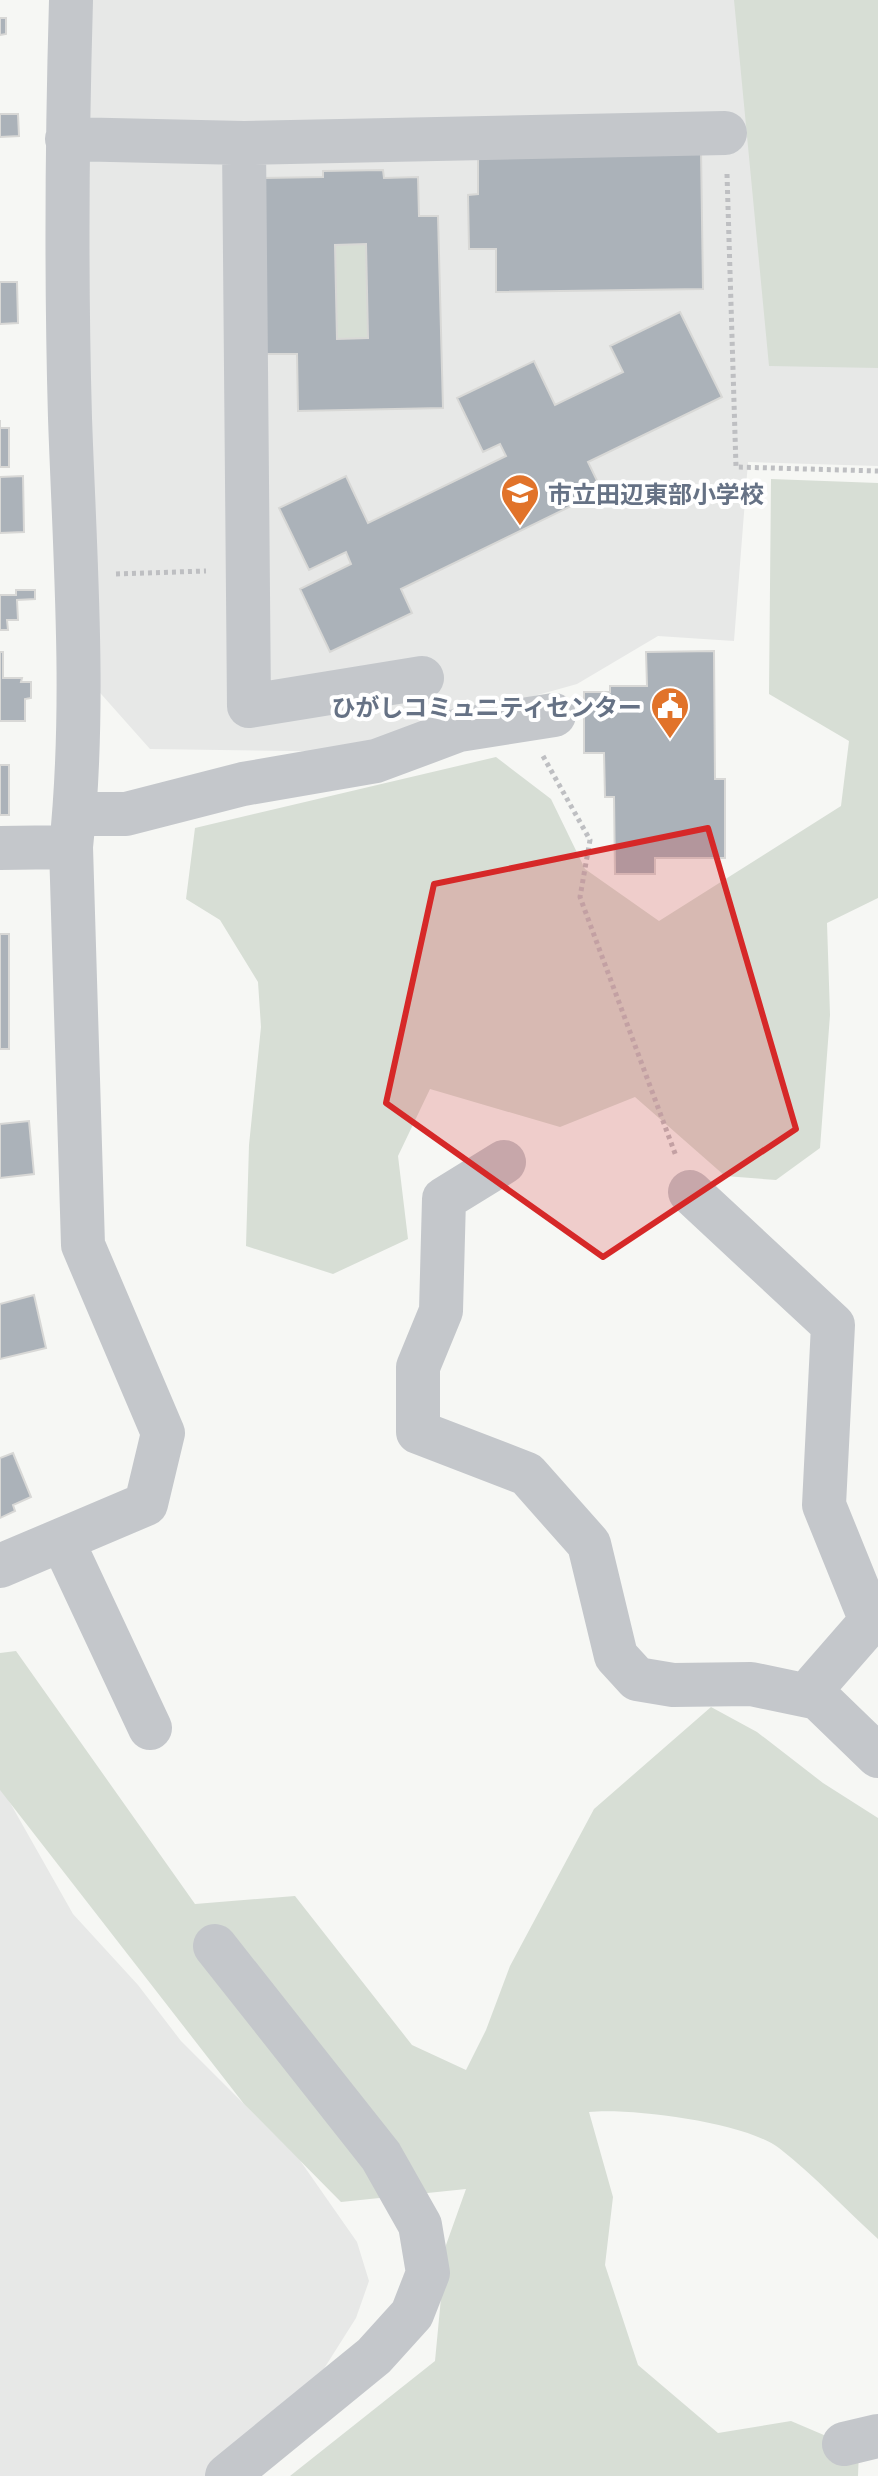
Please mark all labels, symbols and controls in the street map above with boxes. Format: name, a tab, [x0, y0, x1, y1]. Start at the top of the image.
school or university icon: 市立田辺東部小学校	[499, 472, 541, 527]
place label: 市立田辺東部小学校	[548, 479, 764, 508]
public building icon: ひがしコミュニティセンター	[649, 685, 691, 740]
place label: ひがしコミュニティセンター	[331, 692, 642, 721]

